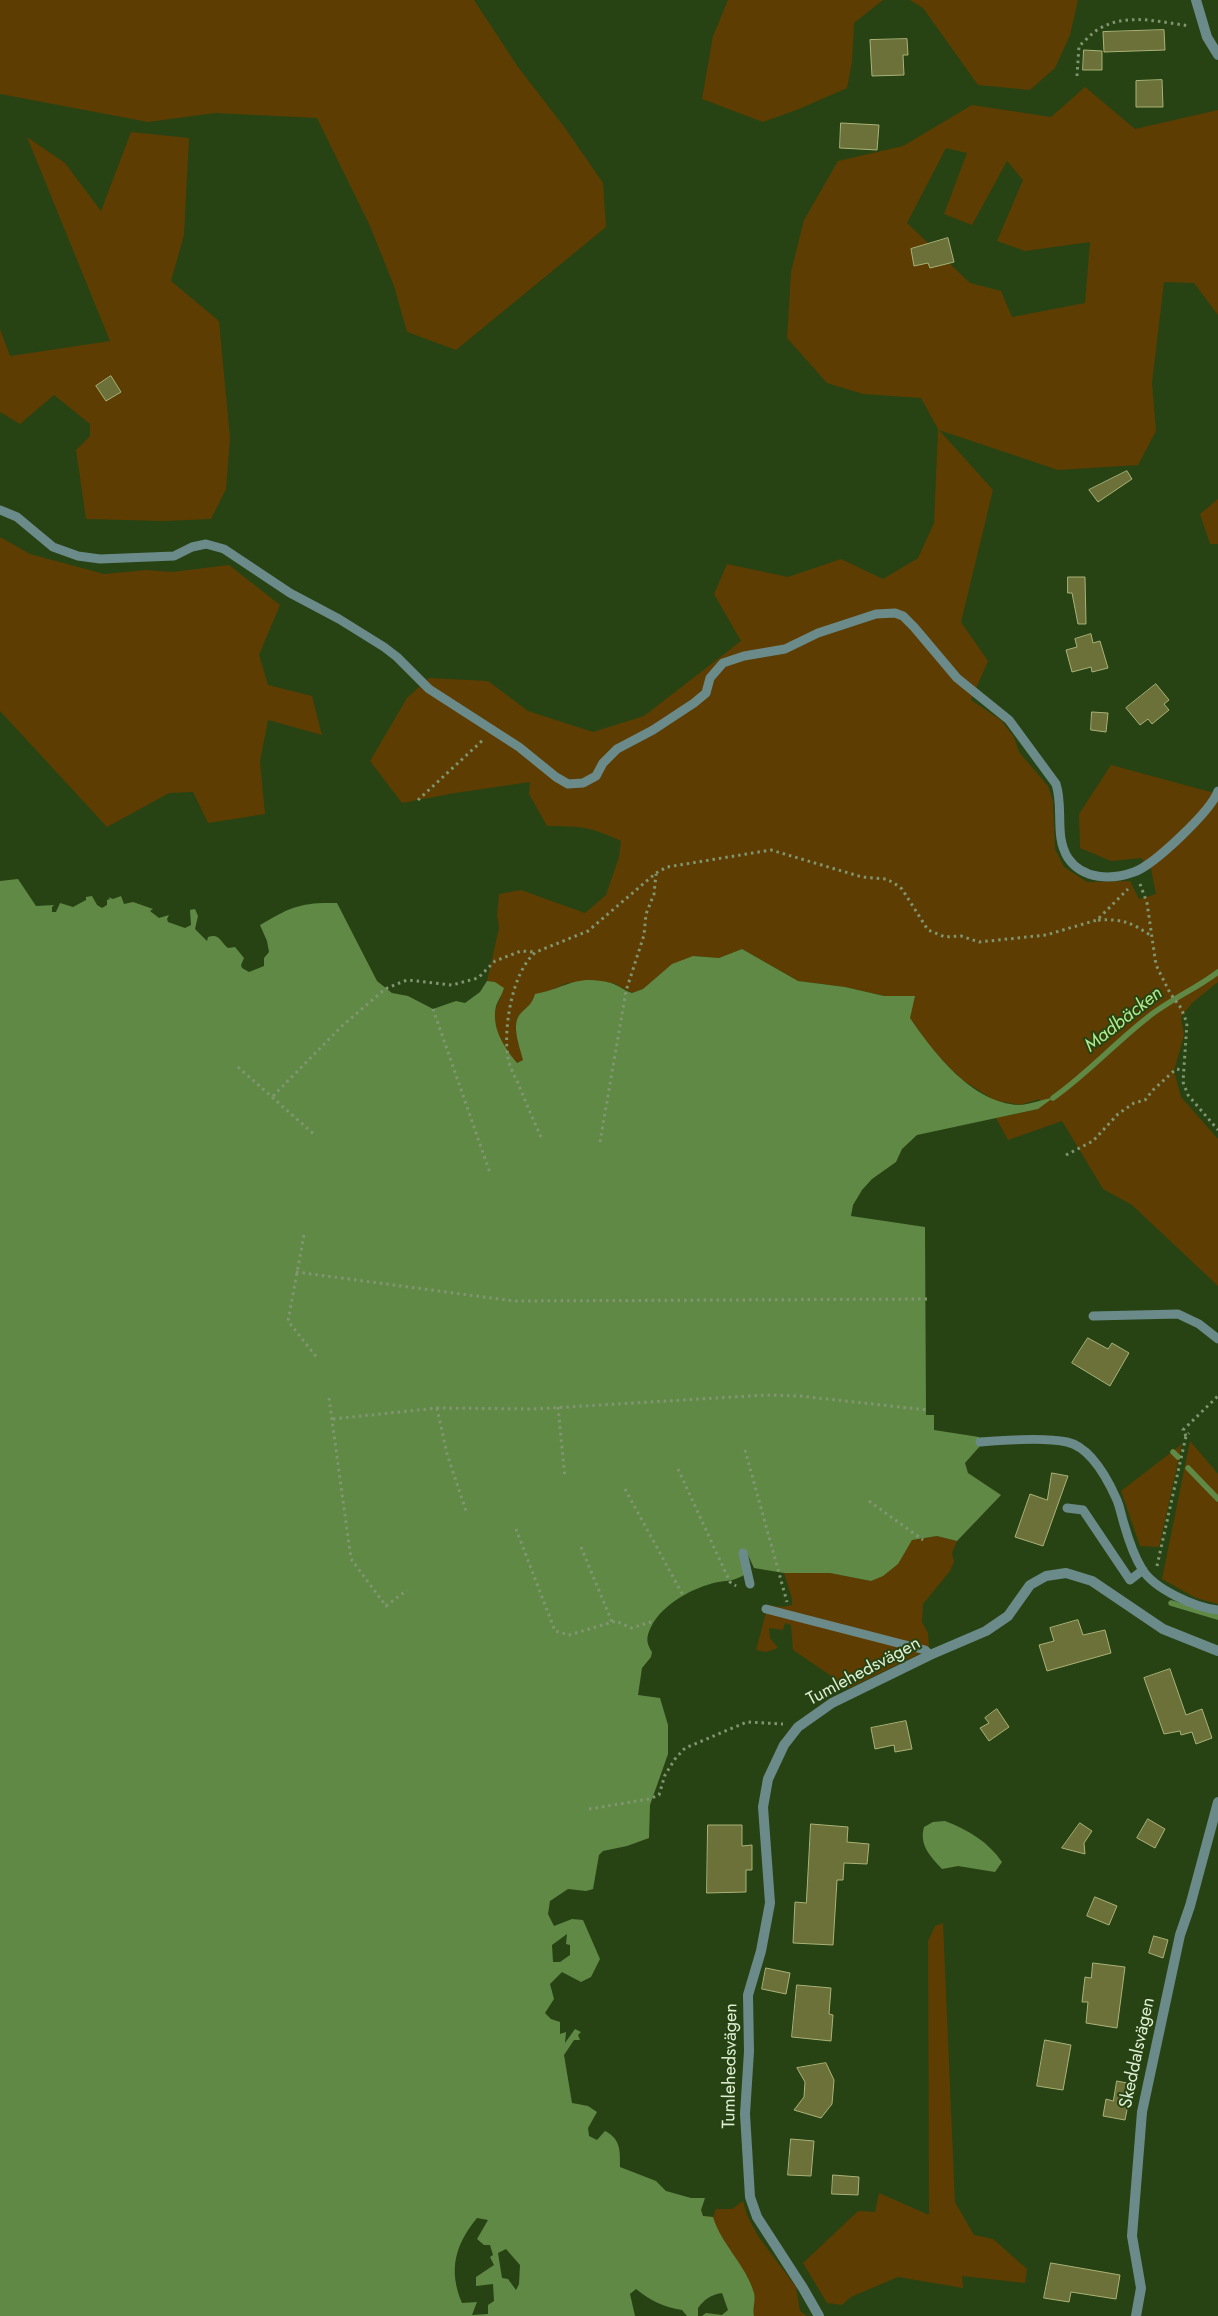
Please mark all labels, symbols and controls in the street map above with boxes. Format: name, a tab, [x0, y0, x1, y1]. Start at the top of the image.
water label: Madbäcken	[1080, 982, 1168, 1058]
street label: Tumlehedsvägen	[803, 1633, 925, 1711]
street label: Skeddalsvägen	[1116, 1996, 1160, 2110]
street label: Tumlehedsvägen	[719, 2003, 743, 2129]

